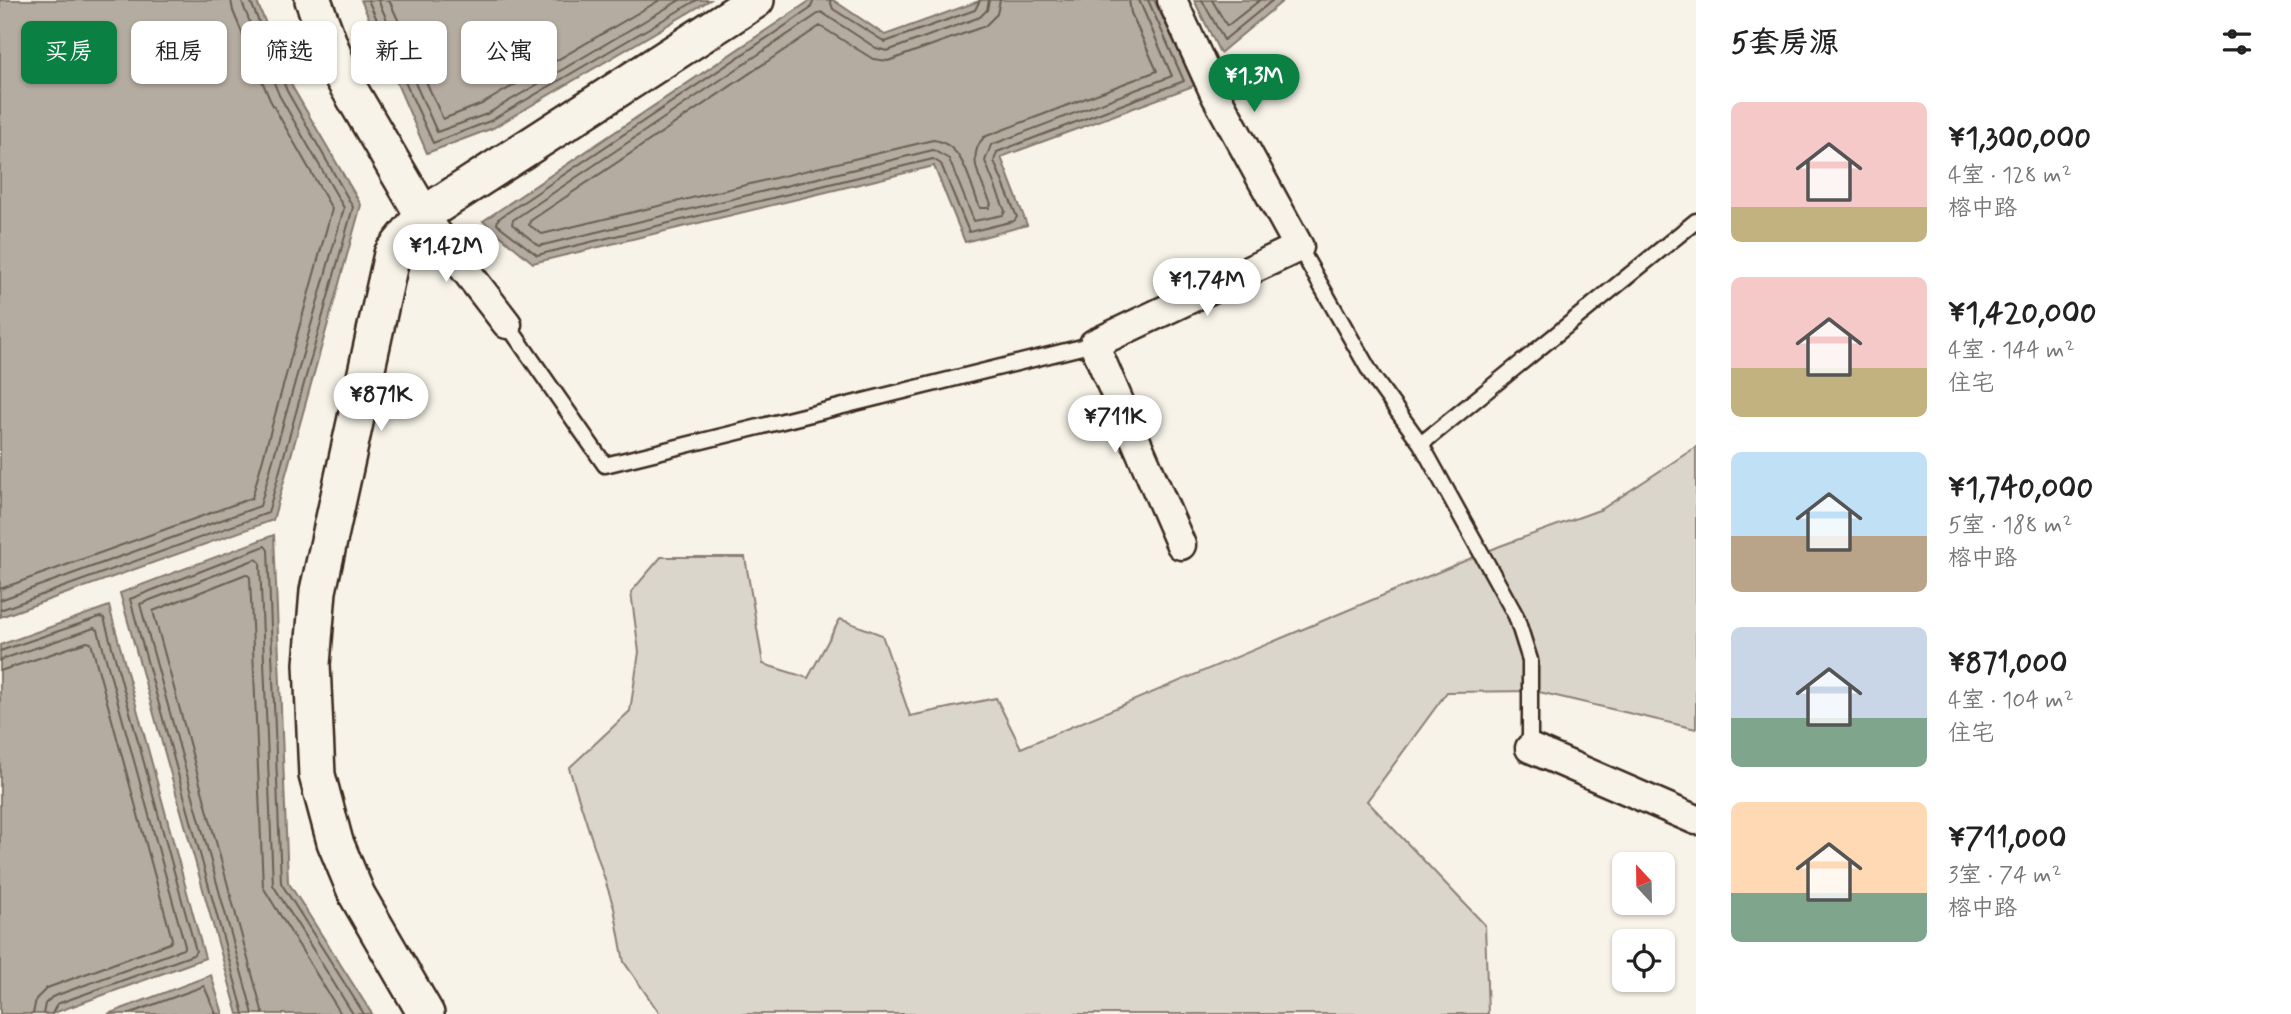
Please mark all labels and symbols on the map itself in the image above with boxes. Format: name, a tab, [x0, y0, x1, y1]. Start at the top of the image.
pin: ¥1.3M	[1205, 54, 1303, 114]
pin: ¥1.42M	[389, 224, 503, 284]
pin: ¥1.74M	[1150, 258, 1264, 318]
pin: ¥871K	[332, 374, 430, 433]
pin: ¥711K	[1066, 396, 1164, 455]
north arrow	[1612, 852, 1675, 915]

